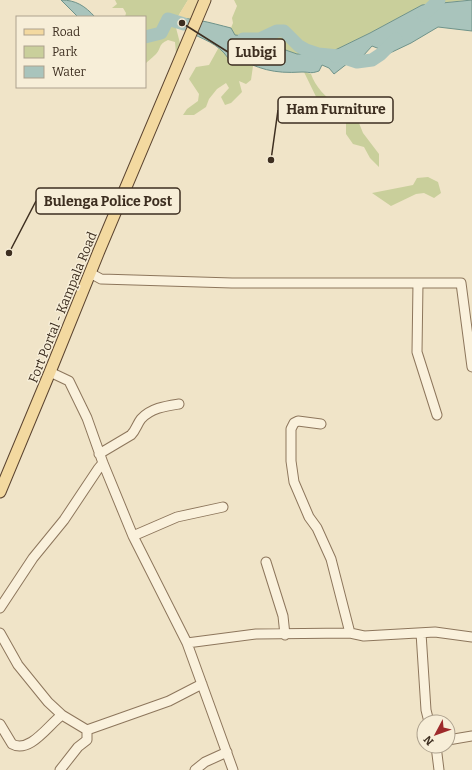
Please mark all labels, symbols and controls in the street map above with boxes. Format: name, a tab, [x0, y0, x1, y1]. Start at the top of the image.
legend	[16, 16, 146, 88]
text: Road	[52, 25, 80, 39]
callout: Lubigi	[228, 39, 285, 65]
text: Lubigi	[235, 44, 277, 61]
text: Park	[52, 45, 78, 59]
text: Water	[52, 65, 87, 79]
callout: Ham Furniture	[278, 97, 393, 123]
text: Ham Furniture	[286, 101, 386, 118]
callout: Bulenga Police Post	[36, 188, 180, 214]
text: Bulenga Police Post	[44, 193, 173, 210]
street label: Fort Portal - Kampala Road	[25, 229, 100, 385]
north arrow	[416, 714, 456, 754]
text: N	[421, 732, 437, 748]

